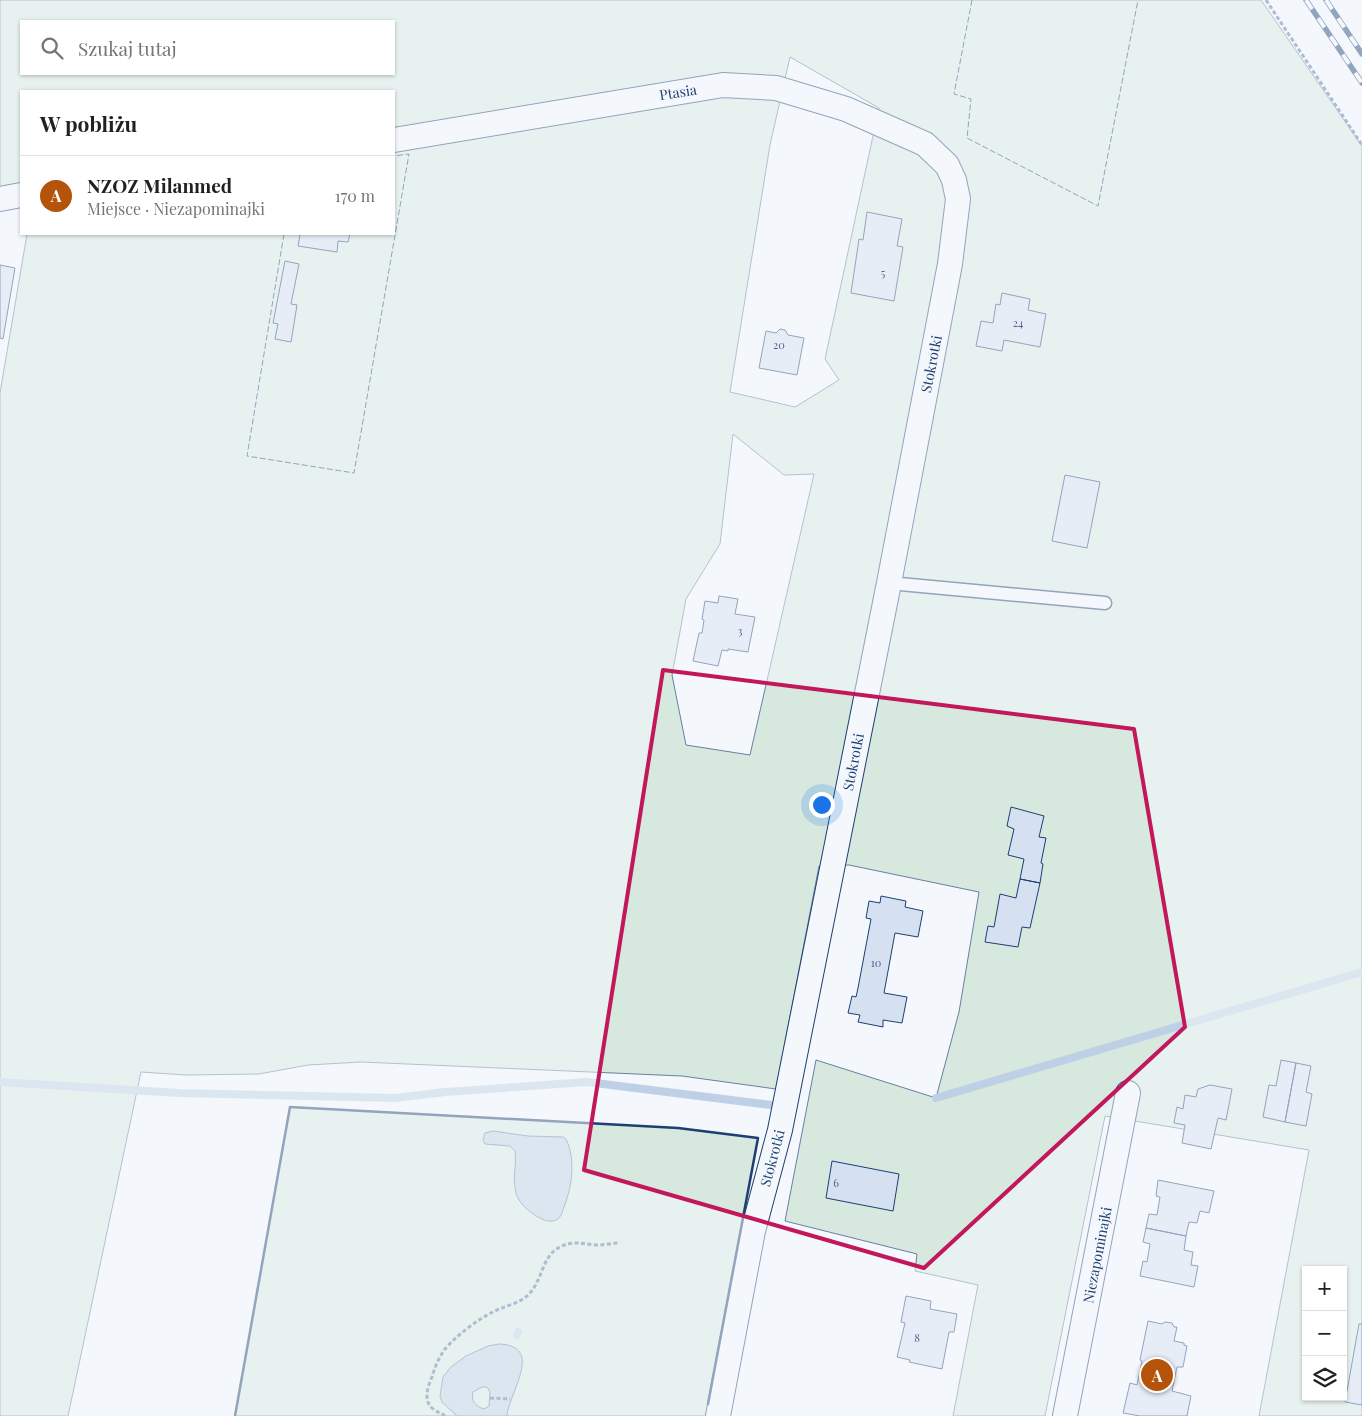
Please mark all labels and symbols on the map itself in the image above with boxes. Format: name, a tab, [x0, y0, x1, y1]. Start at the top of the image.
street label: Ptasia	[658, 80, 698, 104]
house number: 5	[881, 265, 886, 280]
house number: 24	[1013, 315, 1024, 330]
street label: Stokrotki	[916, 334, 946, 394]
house number: 20	[773, 337, 785, 352]
house number: 3	[738, 623, 743, 638]
street label: Stokrotki	[838, 732, 868, 792]
your location	[809, 792, 835, 818]
house number: 10	[871, 955, 882, 970]
street label: Stokrotki	[755, 1127, 789, 1189]
house number: 6	[833, 1175, 839, 1190]
street label: Niezapominajki	[1078, 1205, 1116, 1305]
house number: 8	[914, 1330, 920, 1345]
pin: A	[1141, 1356, 1173, 1394]

